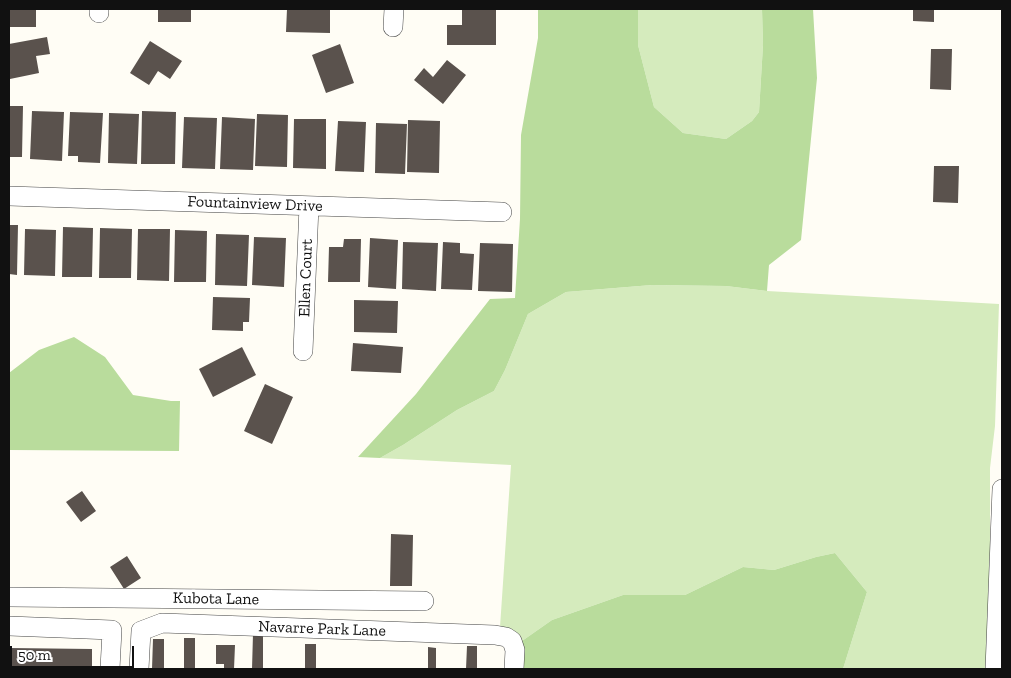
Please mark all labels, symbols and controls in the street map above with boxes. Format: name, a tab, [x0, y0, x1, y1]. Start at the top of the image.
street label: Fountainview Drive	[187, 192, 323, 216]
street label: Ellen Court	[295, 238, 317, 318]
street label: Kubota Lane	[173, 589, 259, 609]
street label: Navarre Park Lane	[258, 617, 386, 641]
scale bar	[12, 636, 136, 668]
text: 50 m	[18, 646, 51, 664]

